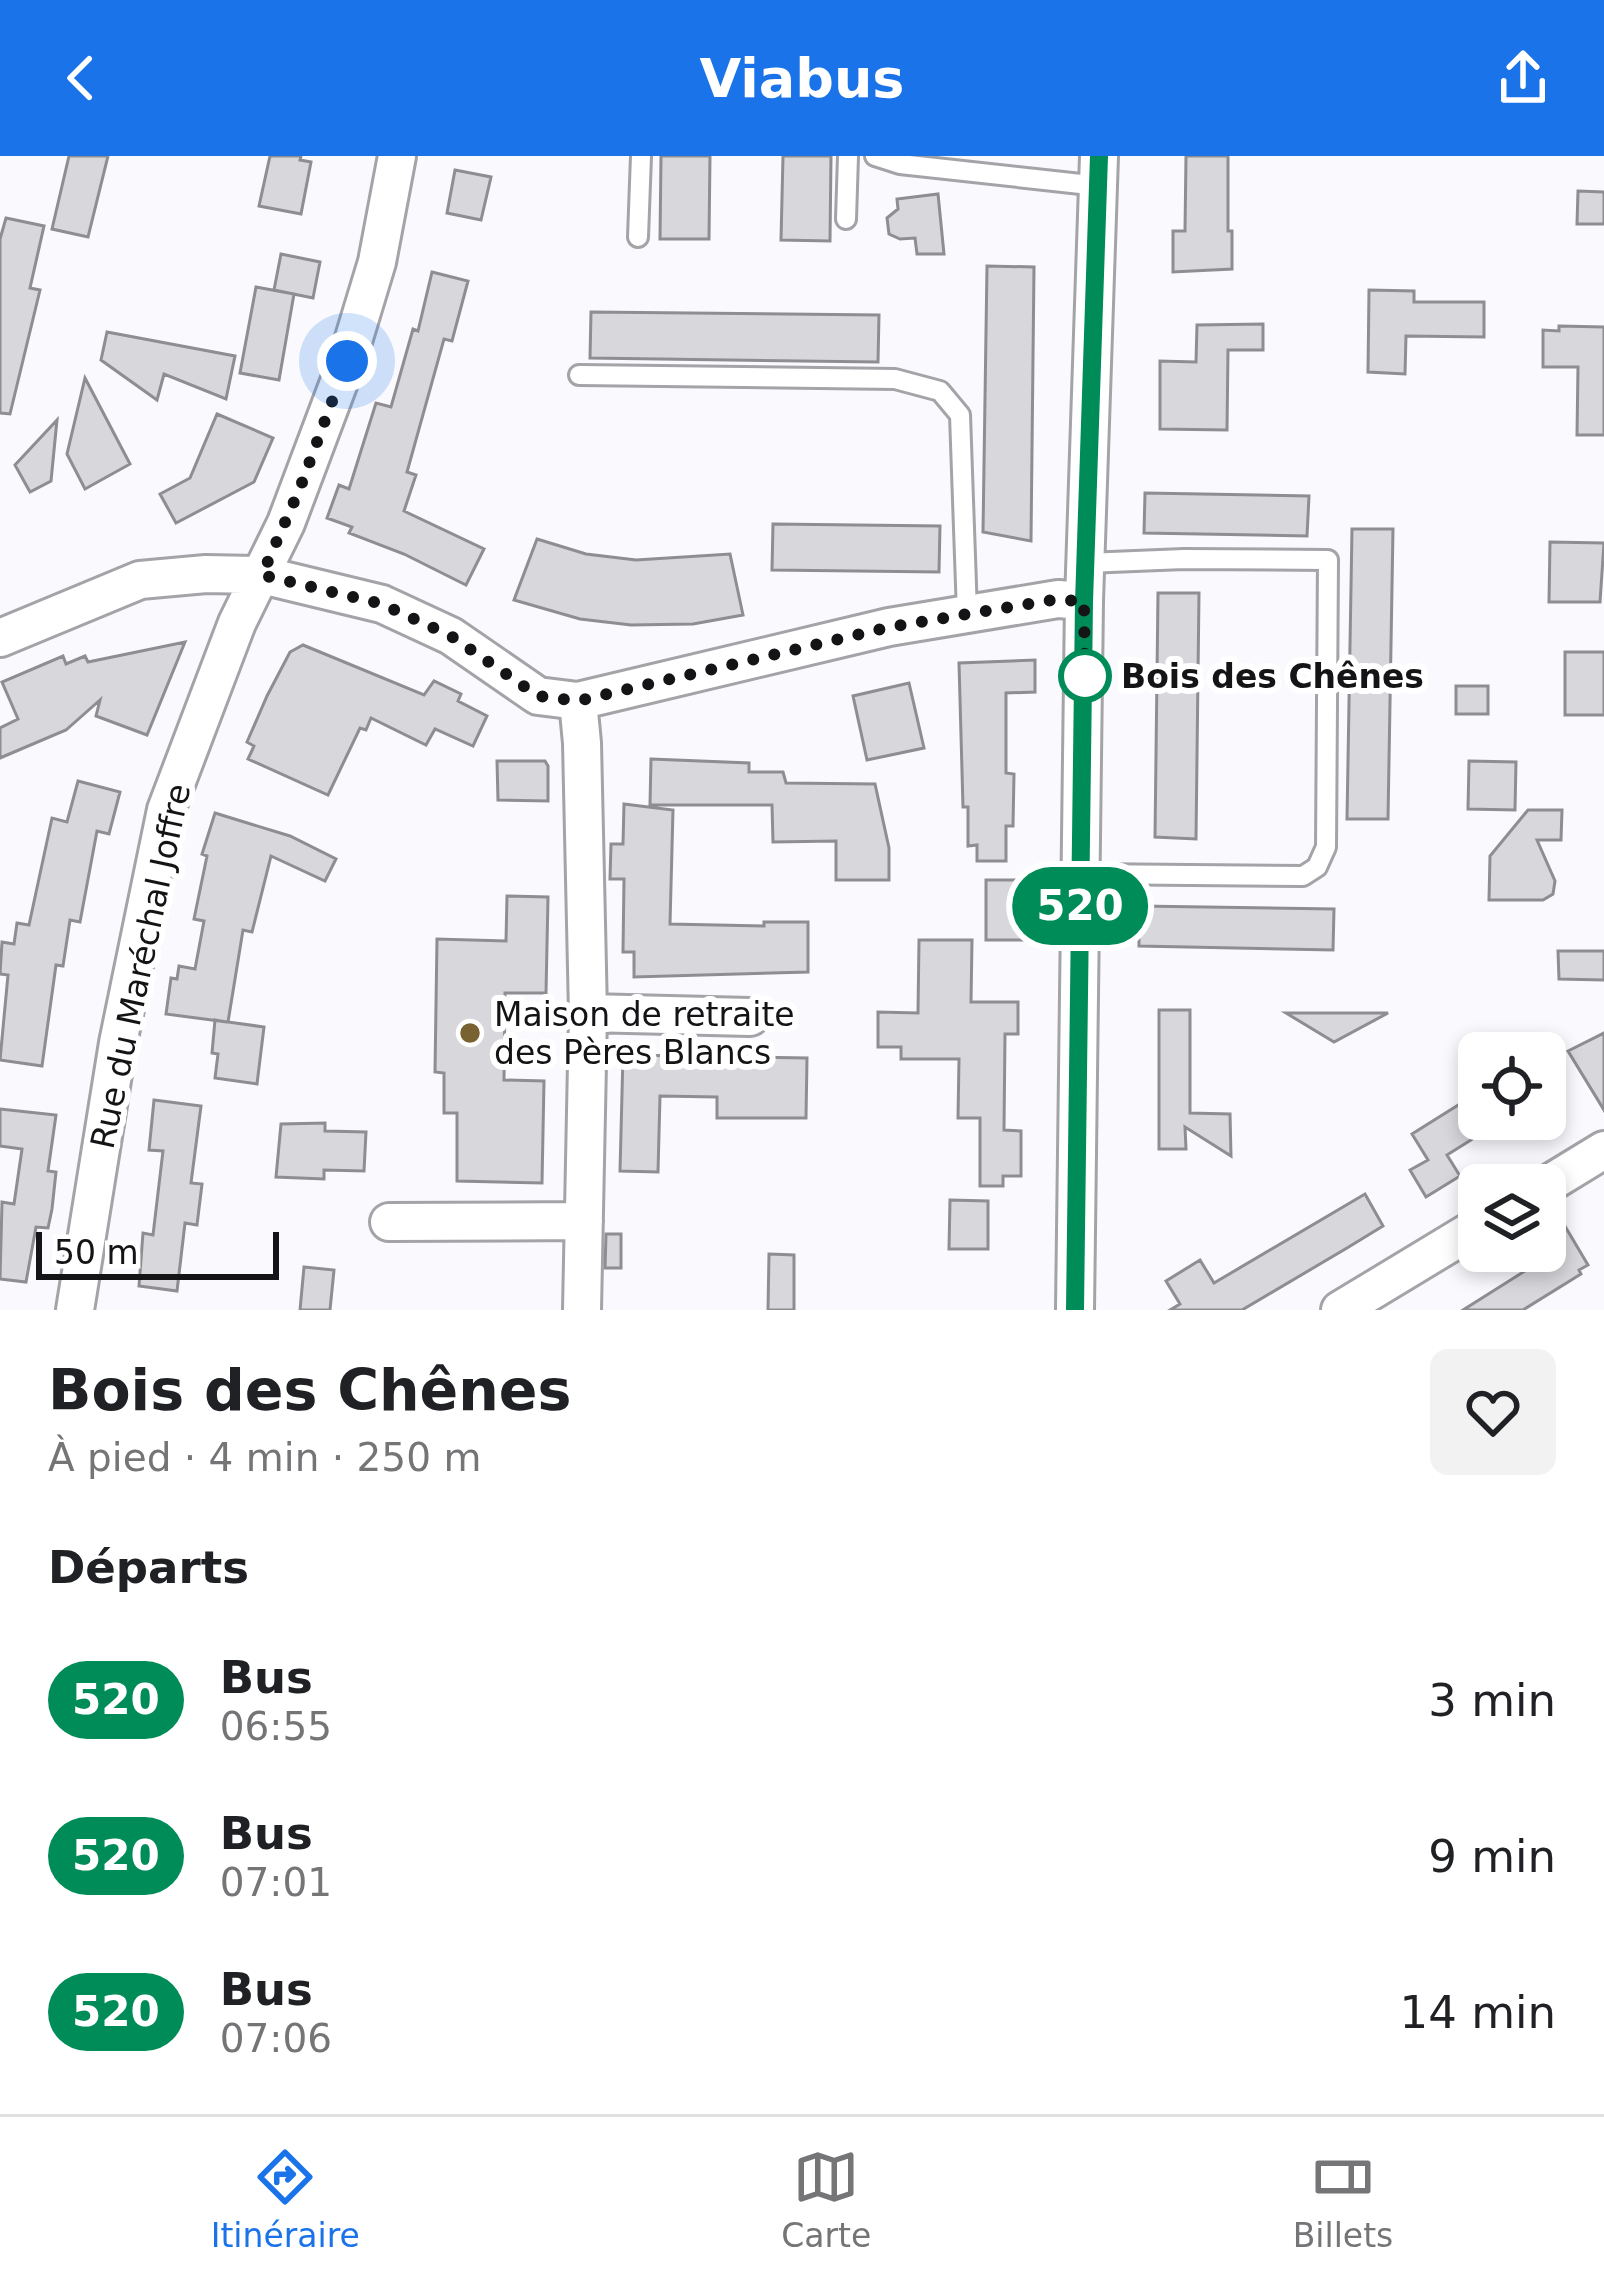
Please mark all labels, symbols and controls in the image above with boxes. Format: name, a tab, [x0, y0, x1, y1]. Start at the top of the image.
icon: back	[48, 45, 114, 111]
icon: share	[1490, 45, 1556, 111]
text: Viabus	[699, 47, 905, 110]
your location	[317, 331, 377, 391]
marker: Bois des Chênes	[1060, 651, 1110, 701]
place label: Bois des Chênes	[1121, 657, 1424, 696]
street label: Rue du Maréchal Joffre	[83, 780, 198, 1152]
line badge: 520	[1011, 867, 1149, 945]
text: 520	[1036, 881, 1124, 930]
place label: Maison de retraite des Pères Blancs	[494, 995, 795, 1072]
marker: Maison de retraite des Pères Blancs	[457, 1020, 483, 1046]
map controls	[1458, 1032, 1566, 1272]
button: locate	[1458, 1032, 1566, 1140]
button: layers	[1458, 1164, 1566, 1272]
scale bar	[36, 1226, 279, 1279]
text: 50 m	[54, 1233, 139, 1272]
button: heart	[1430, 1349, 1556, 1475]
text: Bois des Chênes	[48, 1357, 571, 1423]
text: À pied · 4 min · 250 m	[48, 1435, 481, 1480]
text: Départs	[48, 1541, 249, 1594]
text: Bus	[220, 1651, 313, 1704]
text: 3 min	[1428, 1674, 1556, 1727]
text: 520	[72, 1675, 160, 1724]
text: 06:55	[220, 1704, 332, 1749]
text: Bus	[220, 1807, 313, 1860]
text: 9 min	[1428, 1830, 1556, 1883]
text: 520	[72, 1831, 160, 1880]
text: 07:01	[220, 1860, 332, 1905]
text: Bus	[220, 1963, 313, 2016]
text: 14 min	[1400, 1986, 1556, 2039]
text: 520	[72, 1987, 160, 2036]
text: 07:06	[220, 2016, 332, 2061]
tab: Itinéraire	[211, 2144, 360, 2255]
tab: Carte	[781, 2144, 871, 2255]
tab: Billets	[1293, 2144, 1393, 2255]

